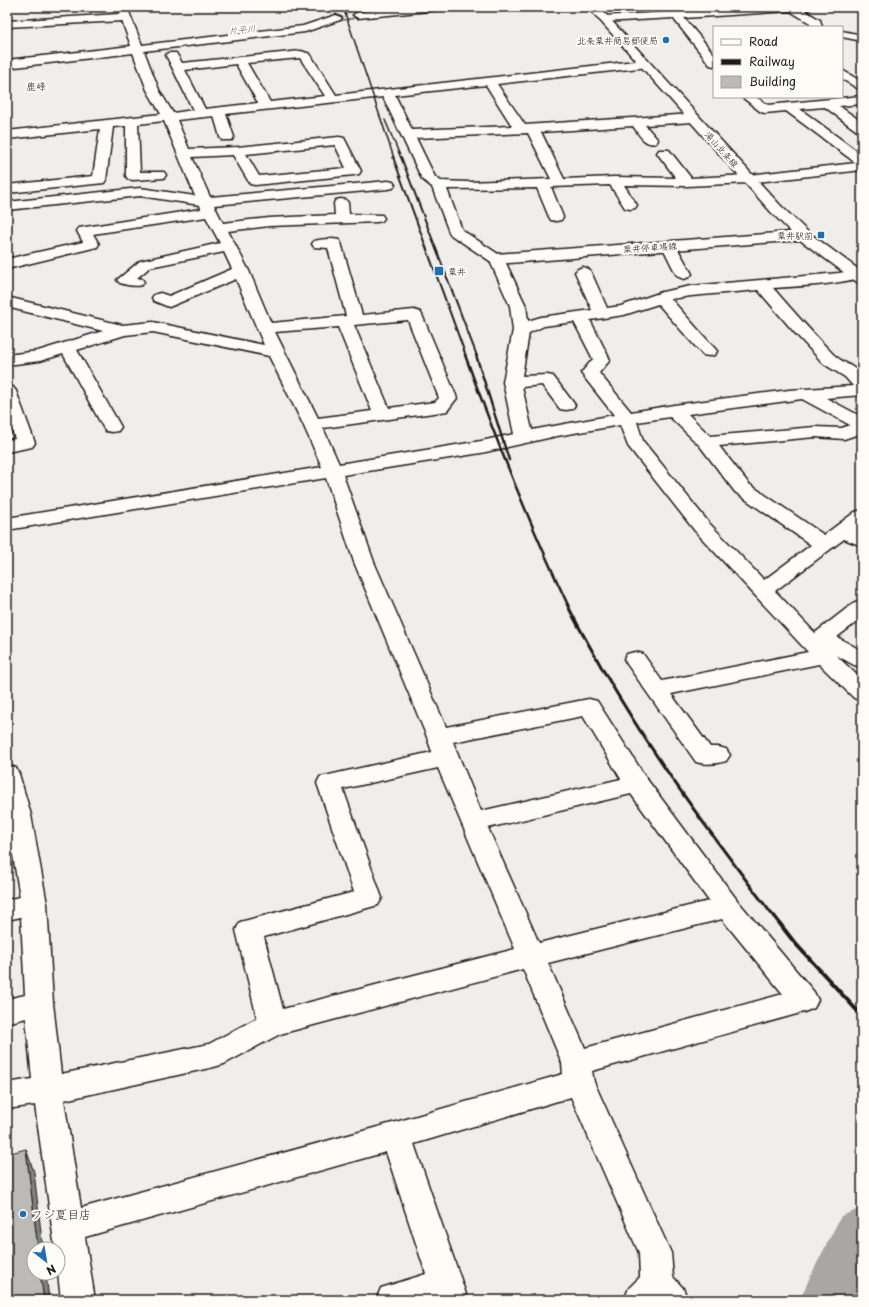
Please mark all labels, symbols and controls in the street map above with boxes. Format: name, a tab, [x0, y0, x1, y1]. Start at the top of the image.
water label: 片平川	[228, 21, 256, 37]
legend	[713, 26, 843, 98]
text: Road	[749, 32, 778, 50]
place label: 北条粟井簡易郵便局	[577, 33, 658, 47]
marker: 北条粟井簡易郵便局	[661, 35, 671, 45]
text: Railway	[749, 52, 795, 70]
text: Building	[749, 72, 796, 90]
district label: 鹿峰	[26, 78, 46, 93]
street label: 湯山北条線	[702, 128, 742, 170]
place label: 粟井駅前	[777, 228, 813, 242]
marker: 粟井駅前	[816, 230, 826, 240]
street label: 粟井停車場線	[623, 238, 677, 256]
place label: 粟井	[448, 264, 466, 278]
marker: 粟井	[433, 265, 445, 277]
place label: フジ夏目店	[31, 1205, 91, 1223]
marker: フジ夏目店	[18, 1209, 28, 1219]
north arrow	[26, 1241, 66, 1281]
text: N	[43, 1260, 60, 1280]

